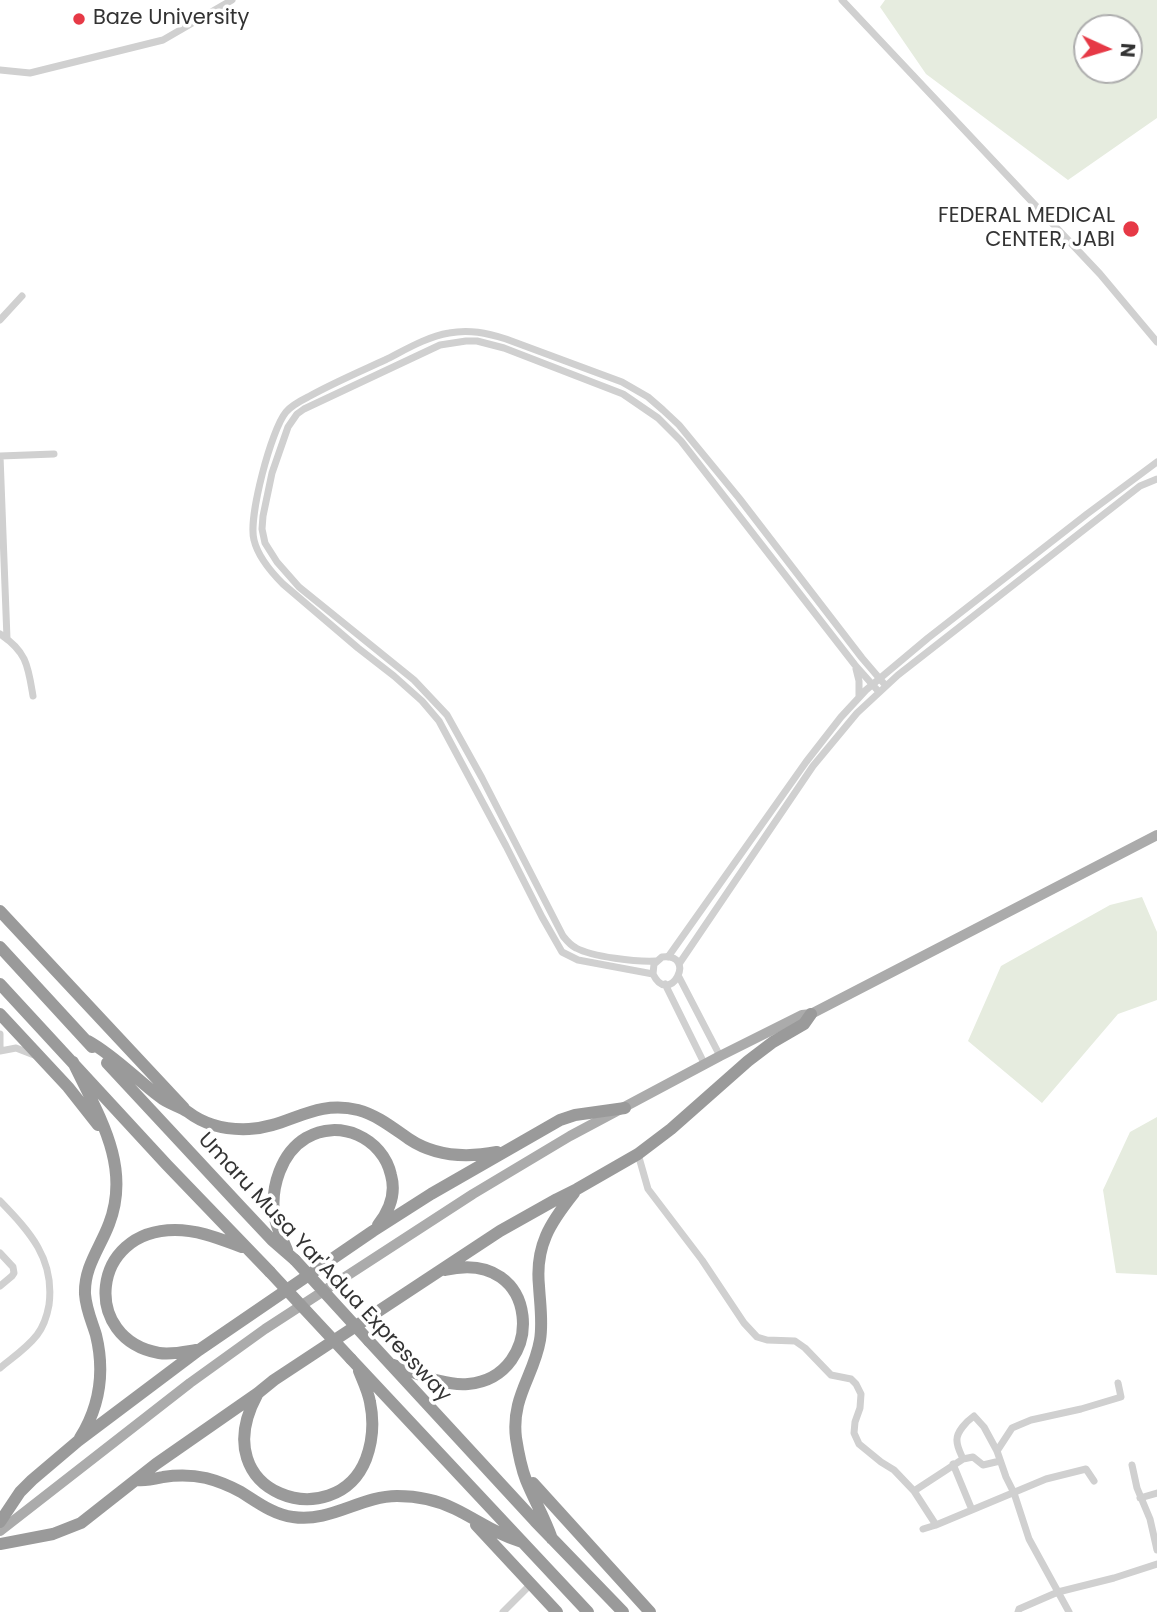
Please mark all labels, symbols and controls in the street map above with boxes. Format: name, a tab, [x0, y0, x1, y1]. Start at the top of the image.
place label: Baze University	[93, 6, 249, 32]
marker: Baze University	[71, 11, 87, 27]
north arrow	[1073, 14, 1143, 84]
text: N	[1113, 42, 1141, 58]
place label: FEDERAL MEDICAL CENTER, JABI	[938, 204, 1115, 254]
marker: FEDERAL MEDICAL CENTER, JABI	[1121, 219, 1141, 239]
street label: Umaru Musa Yar'Adua Expressway	[192, 1128, 456, 1408]

